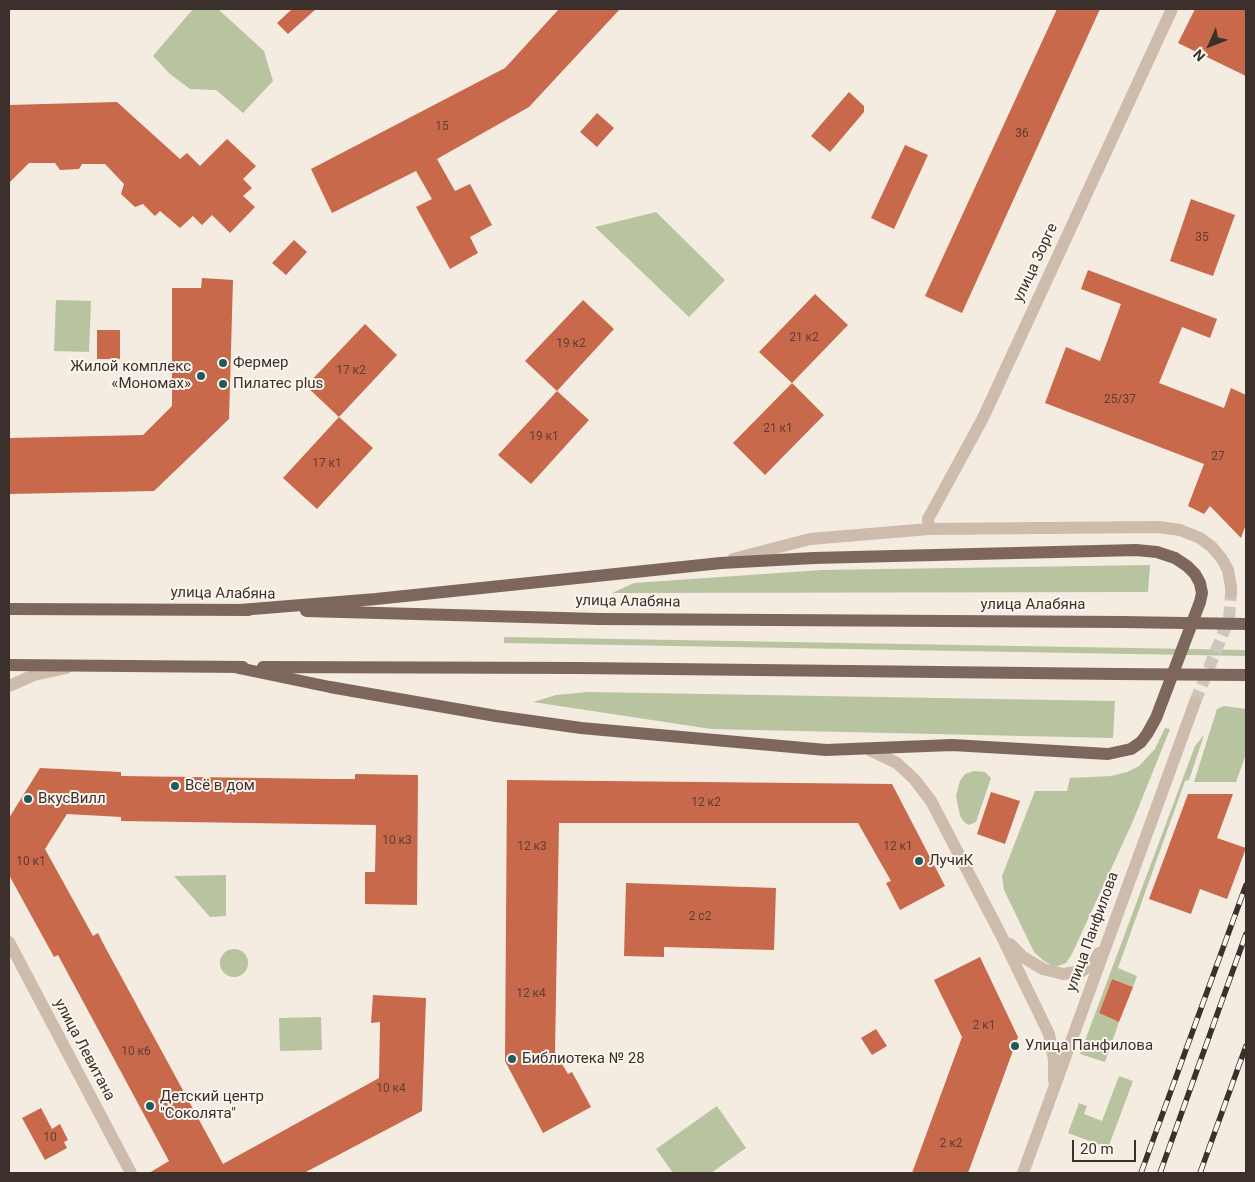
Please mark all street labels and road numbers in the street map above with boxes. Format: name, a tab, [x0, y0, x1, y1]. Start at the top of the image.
street label: улица Зорге	[1010, 221, 1062, 305]
street label: улица Алабяна	[170, 584, 276, 604]
street label: улица Алабяна	[575, 592, 681, 612]
street label: улица Алабяна	[981, 596, 1085, 614]
street label: улица Панфилова	[1063, 870, 1123, 994]
street label: улица Левитана	[50, 996, 118, 1104]

